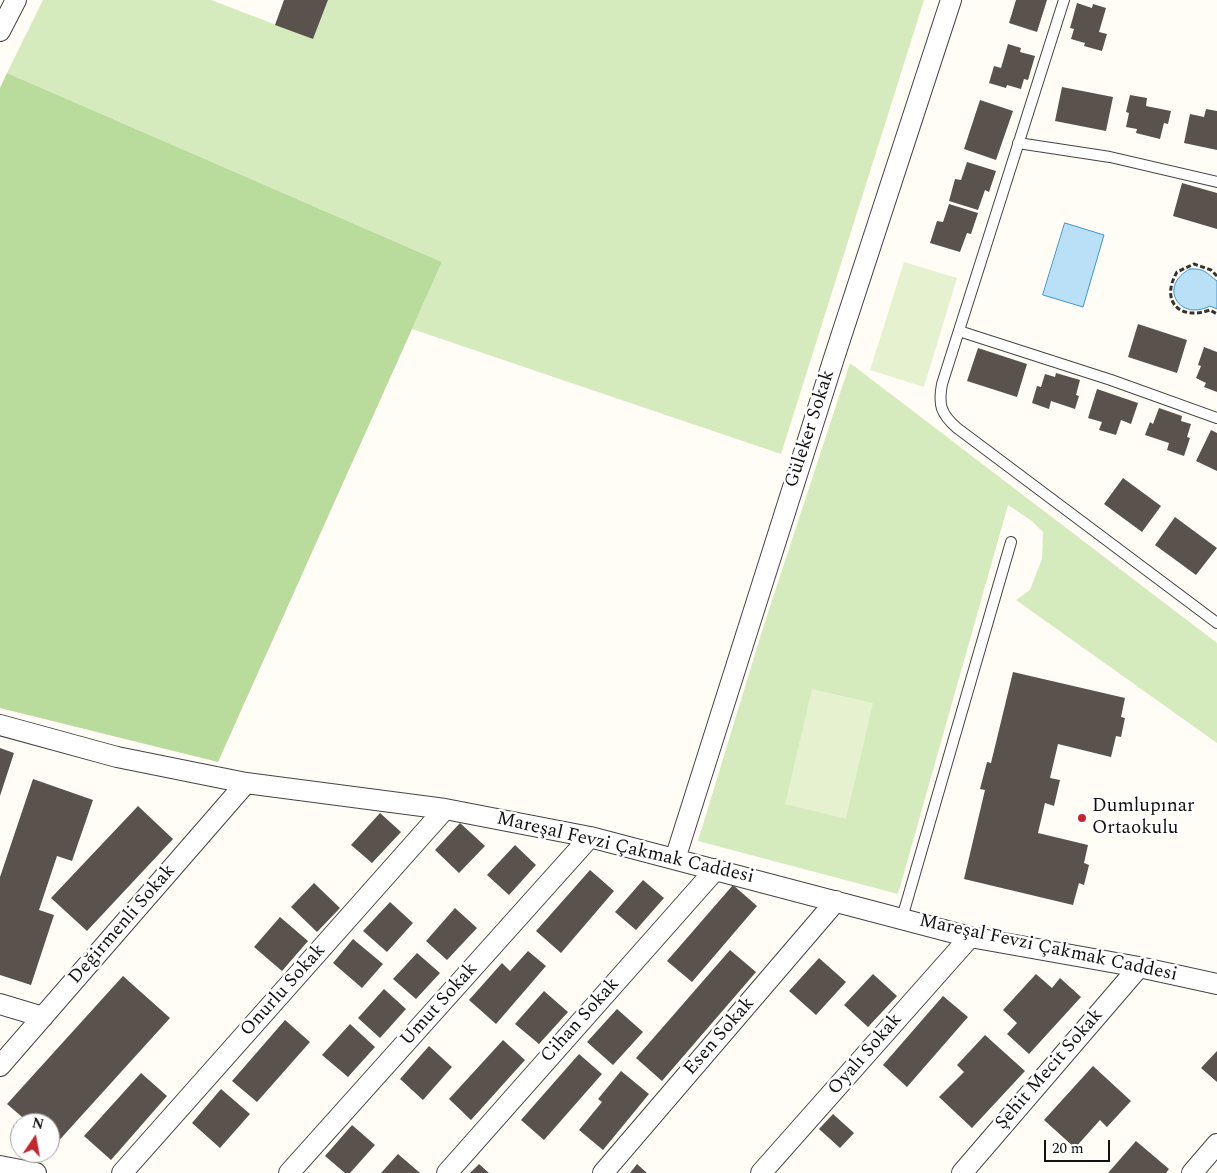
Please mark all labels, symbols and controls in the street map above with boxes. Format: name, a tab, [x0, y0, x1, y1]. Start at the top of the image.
street label: Güleker Sokak	[781, 367, 841, 491]
place label: Dumlupınar Ortaokulu	[1092, 796, 1194, 840]
street label: Mareşal Fevzi Çakmak Caddesi	[494, 808, 756, 890]
marker: Dumlupınar Ortaokulu	[1076, 812, 1088, 824]
street label: Değirmenli Sokak	[65, 860, 181, 990]
street label: Mareşal Fevzi Çakmak Caddesi	[917, 910, 1179, 988]
street label: Onurlu Sokak	[237, 940, 331, 1042]
street label: Umut Sokak	[397, 959, 483, 1051]
street label: Cihan Sokak	[537, 974, 625, 1068]
street label: Esen Sokak	[680, 993, 760, 1081]
street label: Şehit Mecit Sokak	[991, 1005, 1109, 1135]
street label: Oyalı Sokak	[824, 1009, 908, 1101]
text: N	[30, 1112, 46, 1135]
north arrow	[10, 1113, 60, 1163]
scale bar	[1047, 1130, 1113, 1162]
text: 20 m	[1052, 1137, 1084, 1160]

